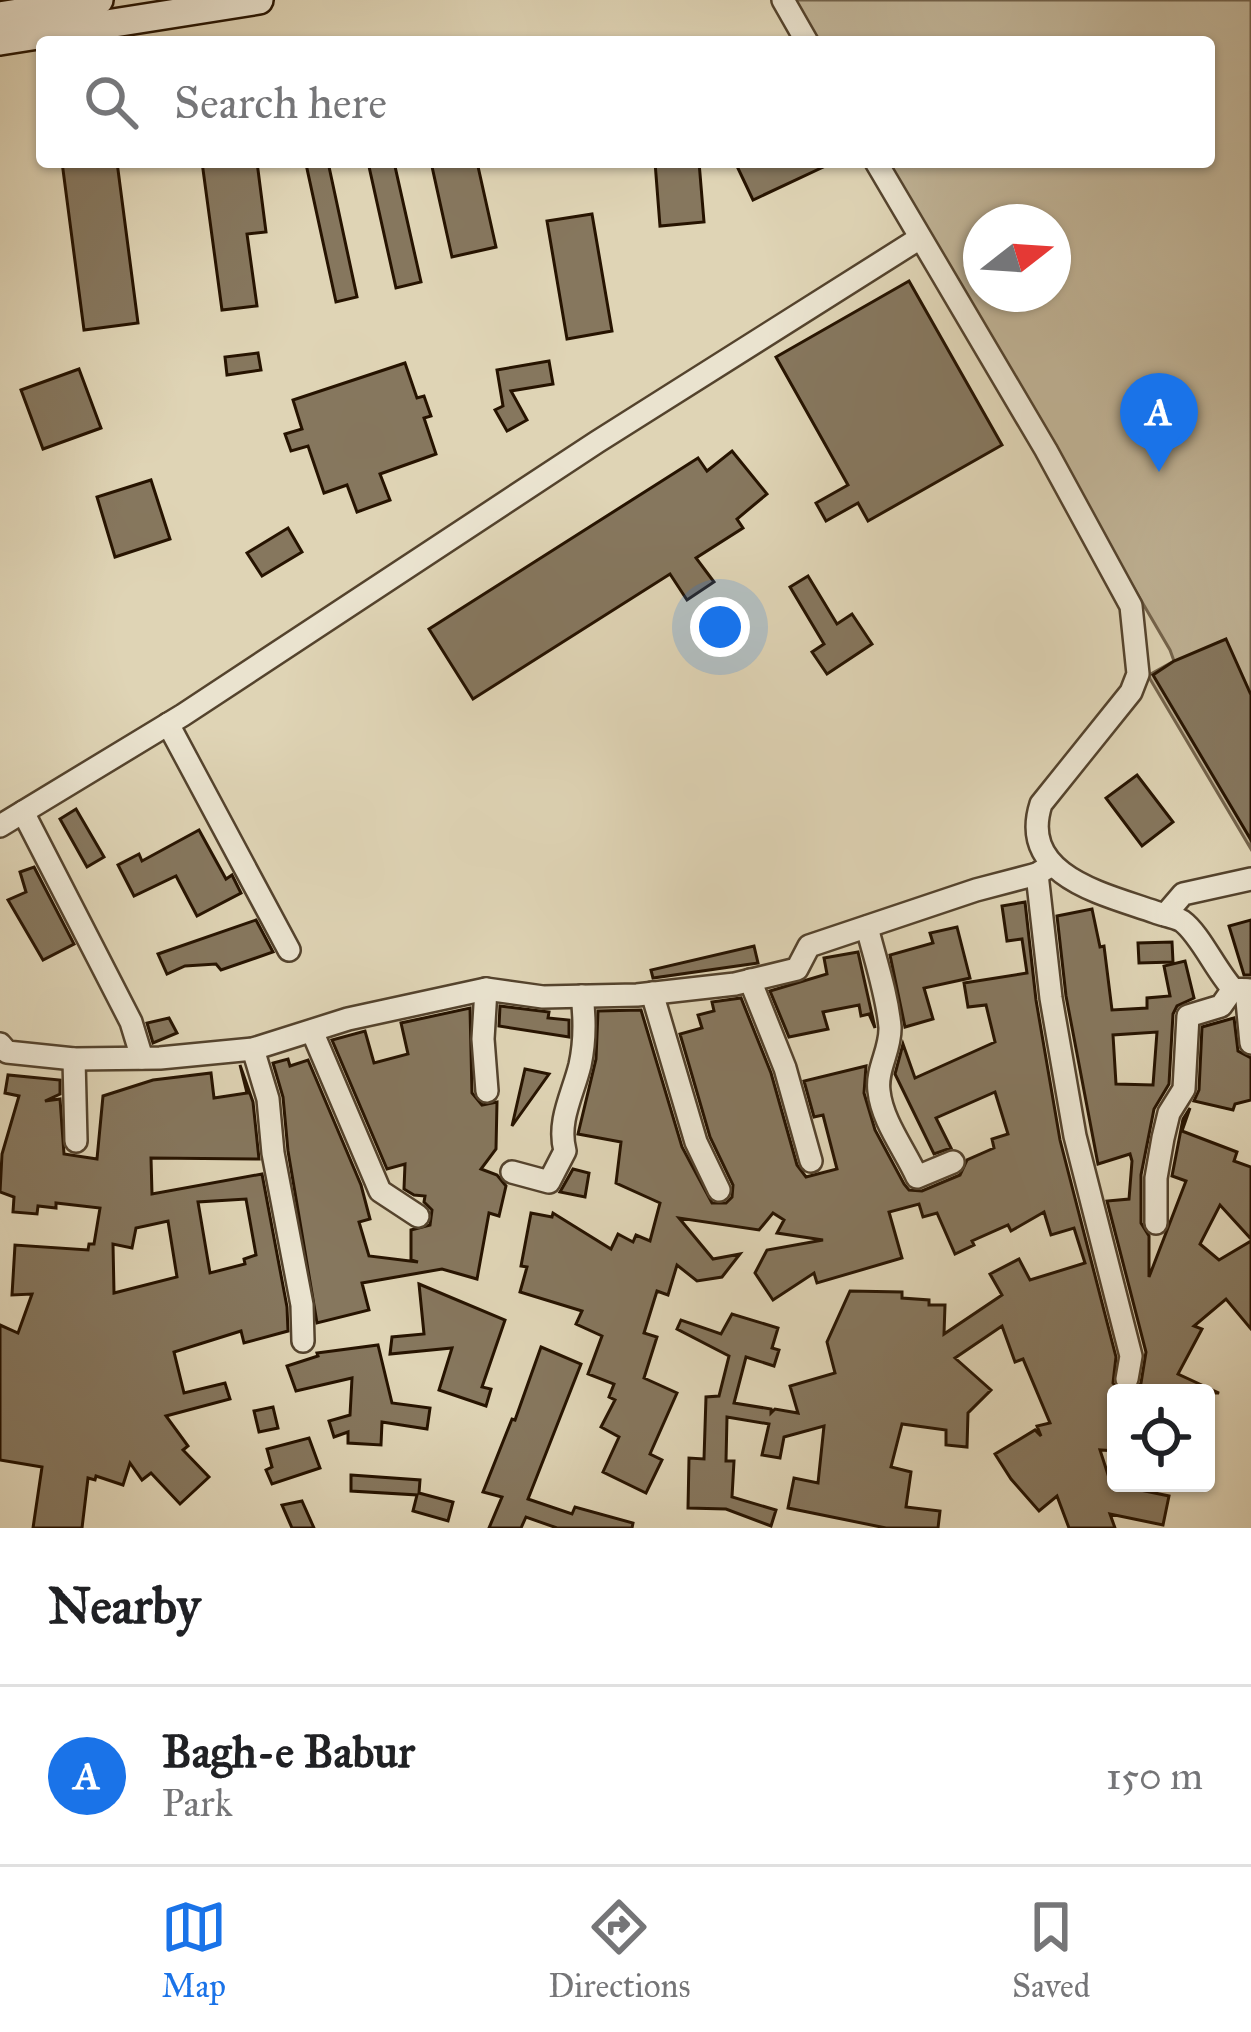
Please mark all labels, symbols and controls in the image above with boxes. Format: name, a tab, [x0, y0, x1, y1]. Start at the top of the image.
search box	[36, 36, 1215, 168]
icon: search	[78, 69, 144, 135]
text: Search here	[174, 75, 387, 130]
north arrow	[963, 204, 1071, 312]
pin: A	[1120, 373, 1198, 472]
your location	[690, 597, 750, 657]
map controls	[1107, 1384, 1215, 1492]
button: locate	[1107, 1384, 1215, 1492]
text: Nearby	[48, 1575, 200, 1637]
text: Bagh-e Babur	[162, 1724, 415, 1779]
text: A	[74, 1752, 100, 1800]
text: 150 m	[1106, 1752, 1203, 1800]
text: Park	[162, 1779, 233, 1827]
tab: Map	[161, 1894, 227, 2006]
tab: Directions	[548, 1894, 690, 2006]
tab: Saved	[1012, 1894, 1090, 2006]

